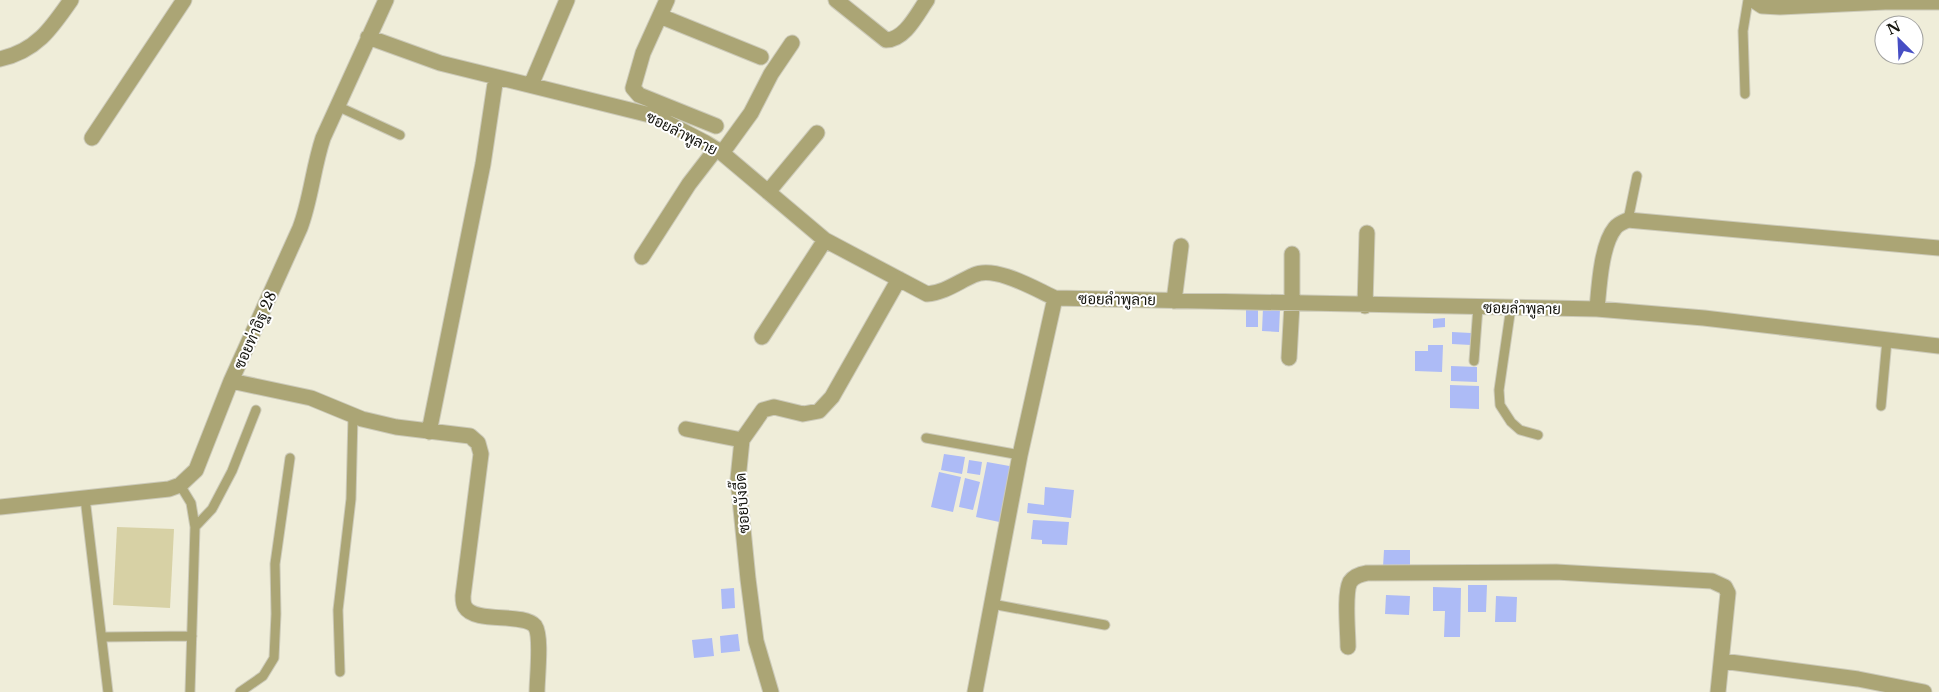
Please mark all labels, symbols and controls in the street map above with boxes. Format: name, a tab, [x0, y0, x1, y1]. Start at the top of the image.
north arrow	[1874, 15, 1924, 65]
text: N	[1884, 17, 1903, 39]
street label: ซอยลำพูลาย	[642, 107, 721, 160]
street label: ซอยท่าอิฐ 28	[229, 288, 282, 372]
street label: ซอยลำพูลาย	[1078, 289, 1156, 310]
street label: ซอยลำพูลาย	[1483, 298, 1561, 319]
street label: ซอยบังอี๊ด	[725, 472, 754, 534]

